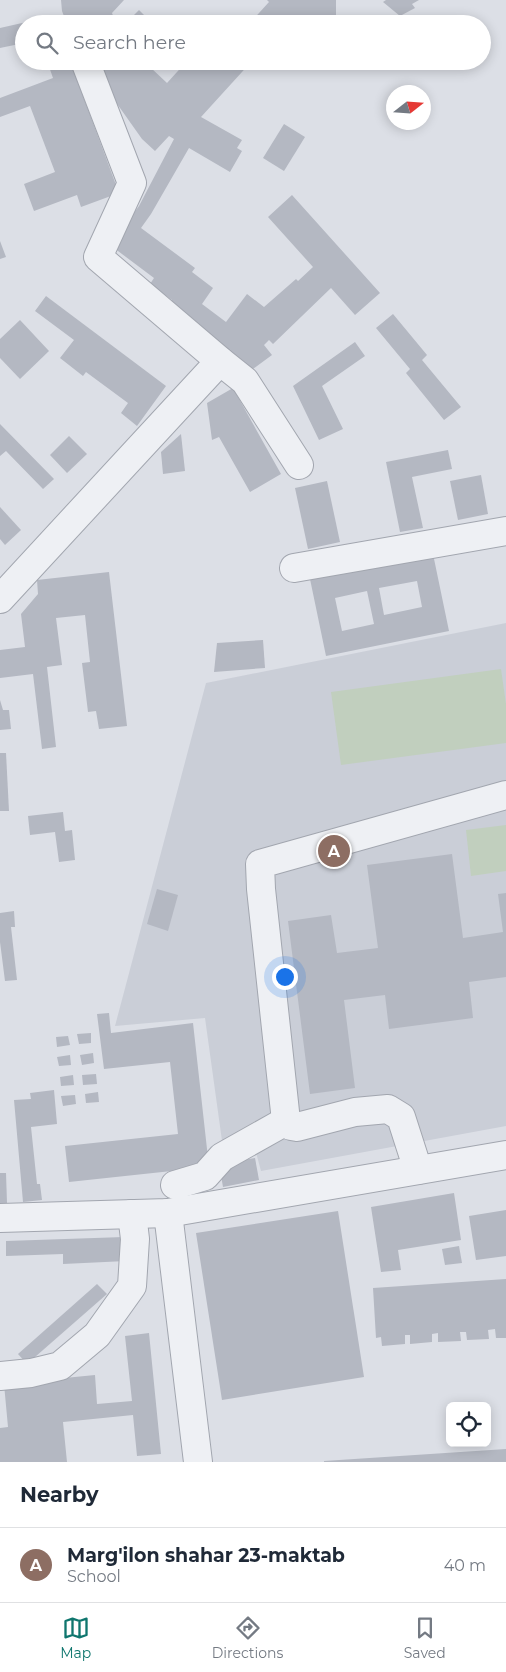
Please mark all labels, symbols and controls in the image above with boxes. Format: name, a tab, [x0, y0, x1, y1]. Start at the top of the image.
search box	[15, 15, 491, 70]
icon: search	[33, 29, 61, 57]
text: Search here	[73, 31, 186, 54]
north arrow	[386, 85, 431, 130]
pin: A	[318, 832, 350, 870]
your location	[272, 964, 298, 990]
map controls	[446, 1402, 491, 1447]
button: locate	[446, 1402, 491, 1447]
text: Nearby	[20, 1482, 99, 1507]
text: Marg'ilon shahar 23-maktab	[67, 1544, 345, 1567]
text: A	[30, 1556, 42, 1575]
text: 40 m	[444, 1556, 486, 1575]
text: School	[67, 1567, 121, 1586]
tab: Map	[60, 1614, 91, 1662]
tab: Directions	[212, 1614, 283, 1662]
tab: Saved	[404, 1614, 446, 1662]

